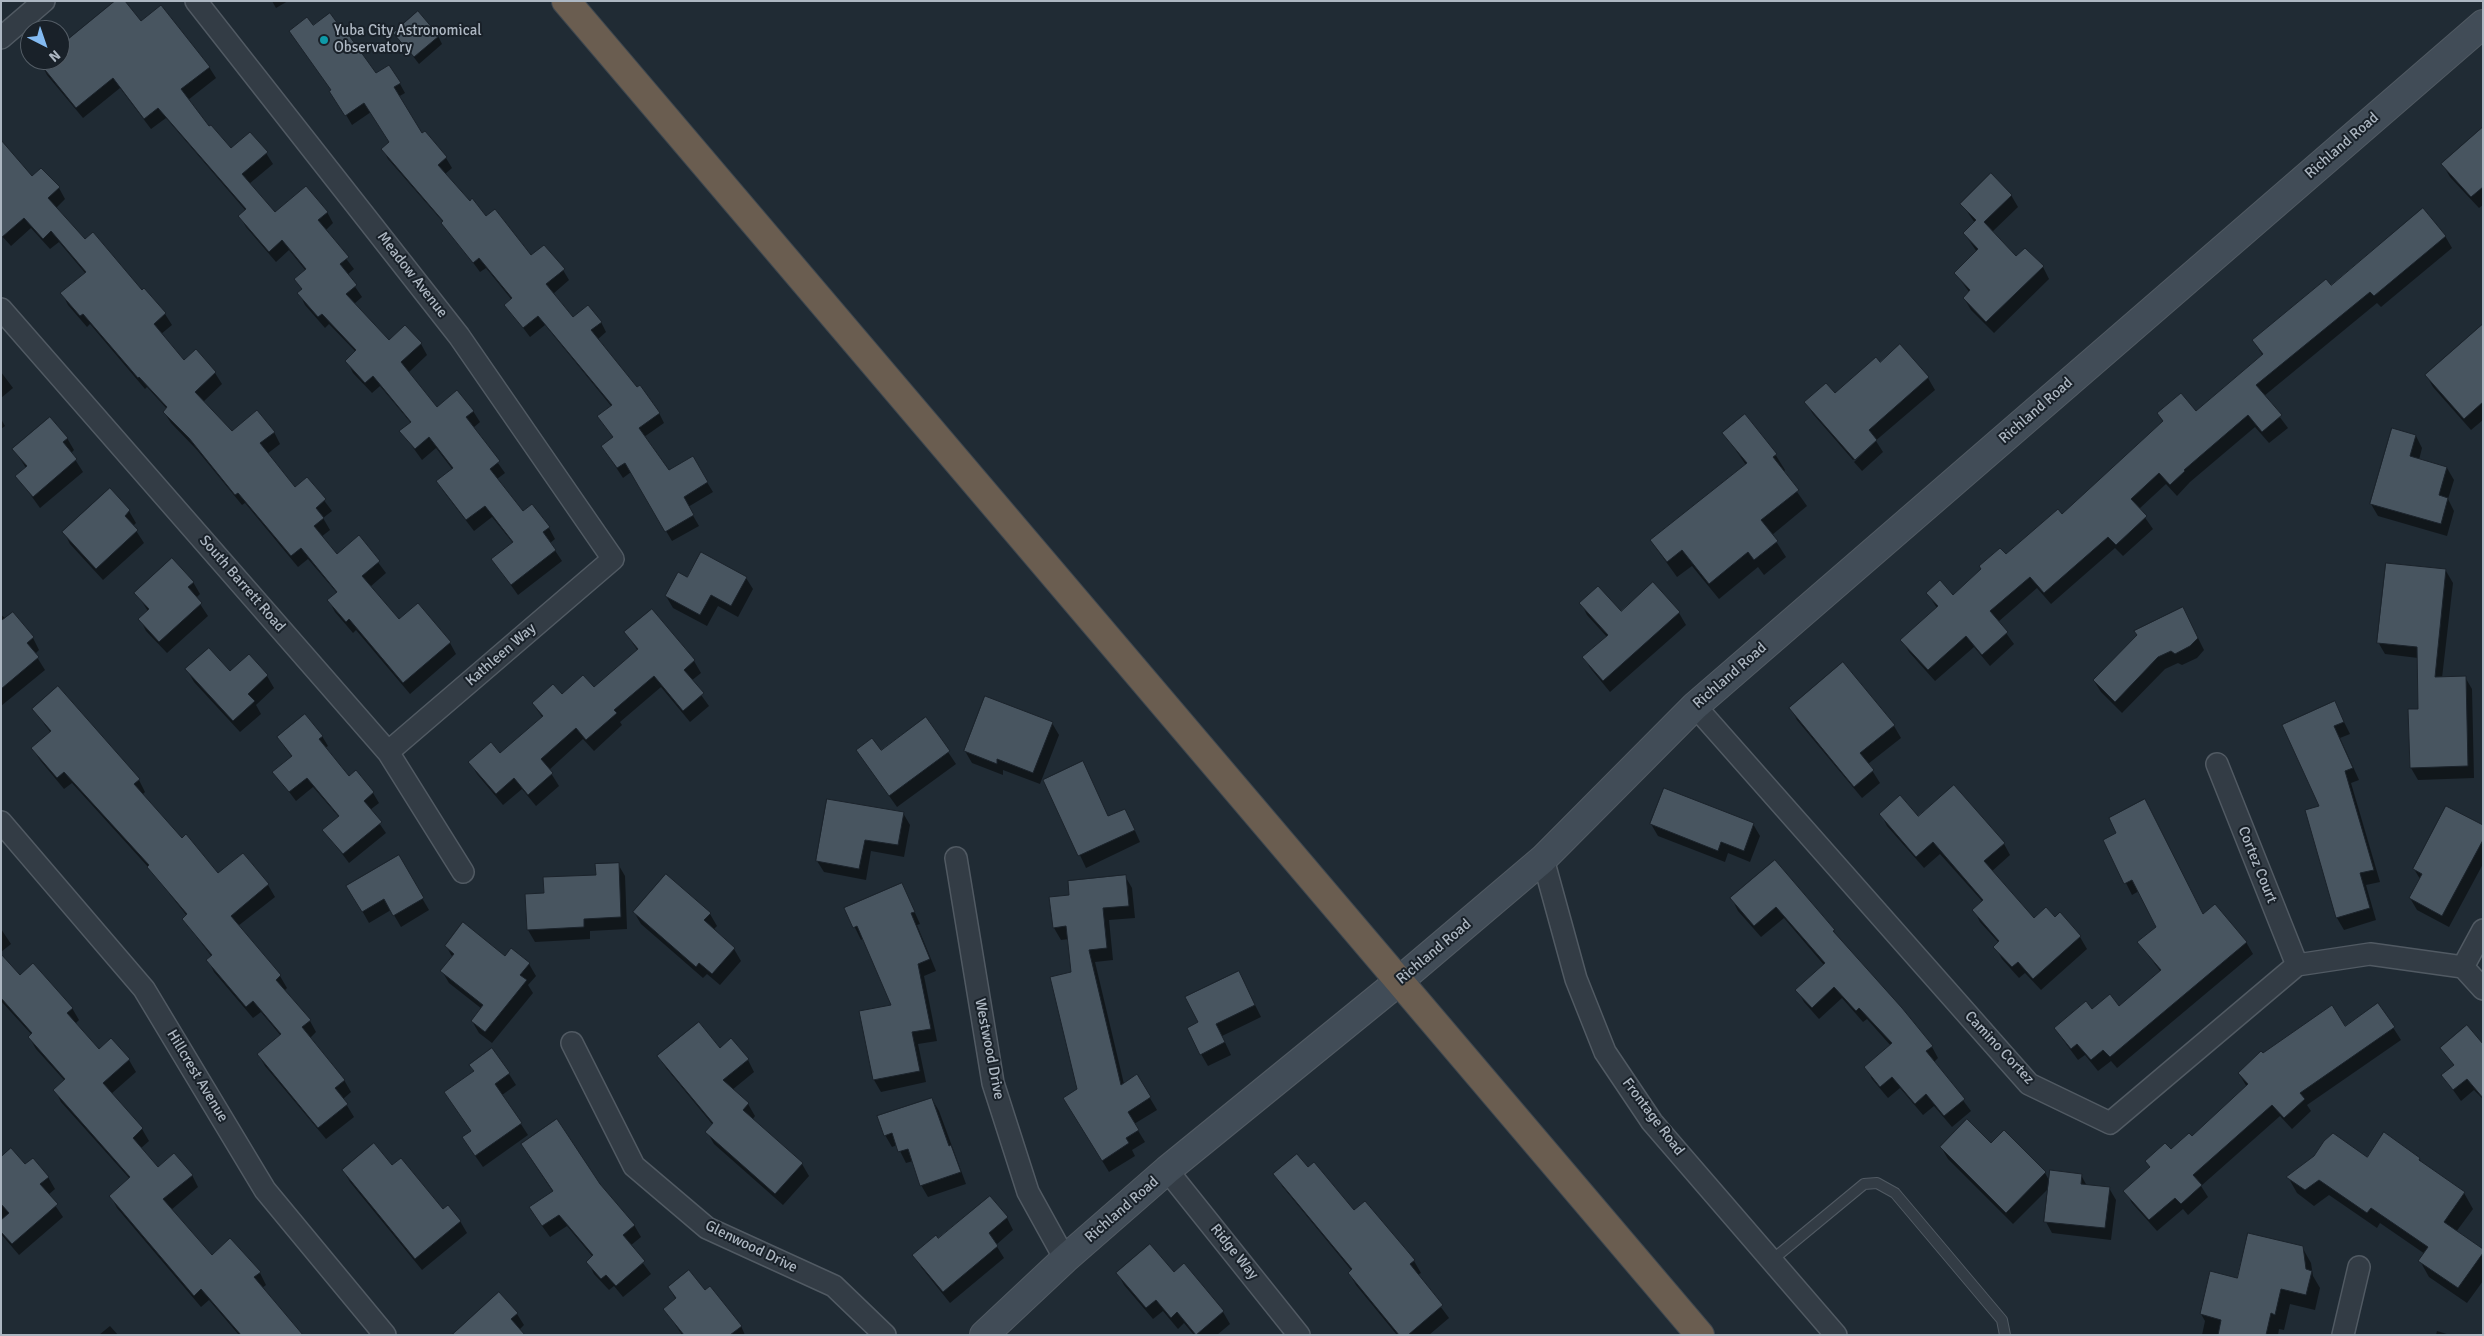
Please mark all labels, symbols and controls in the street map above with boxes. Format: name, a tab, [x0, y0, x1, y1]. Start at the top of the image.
north arrow	[20, 20, 70, 70]
place label: Yuba City Astronomical Observatory	[334, 22, 482, 57]
marker: Yuba City Astronomical Observatory	[318, 34, 330, 46]
text: N	[45, 46, 64, 66]
street label: Richland Road	[2301, 109, 2383, 183]
street label: Meadow Avenue	[373, 229, 451, 321]
street label: Richland Road	[1995, 374, 2077, 448]
street label: South Barrett Road	[195, 532, 289, 636]
street label: Kathleen Way	[462, 620, 540, 690]
street label: Richland Road	[1689, 639, 1771, 713]
street label: Cortez Court	[2233, 824, 2281, 906]
street label: Richland Road	[1393, 916, 1475, 988]
street label: Westwood Drive	[970, 997, 1008, 1101]
street label: Camino Cortez	[1960, 1008, 2038, 1088]
street label: Hillcrest Avenue	[162, 1027, 232, 1125]
street label: Frontage Road	[1618, 1075, 1688, 1159]
street label: Richland Road	[1081, 1173, 1163, 1247]
street label: Glenwood Drive	[702, 1217, 800, 1277]
street label: Ridge Way	[1206, 1221, 1262, 1283]

